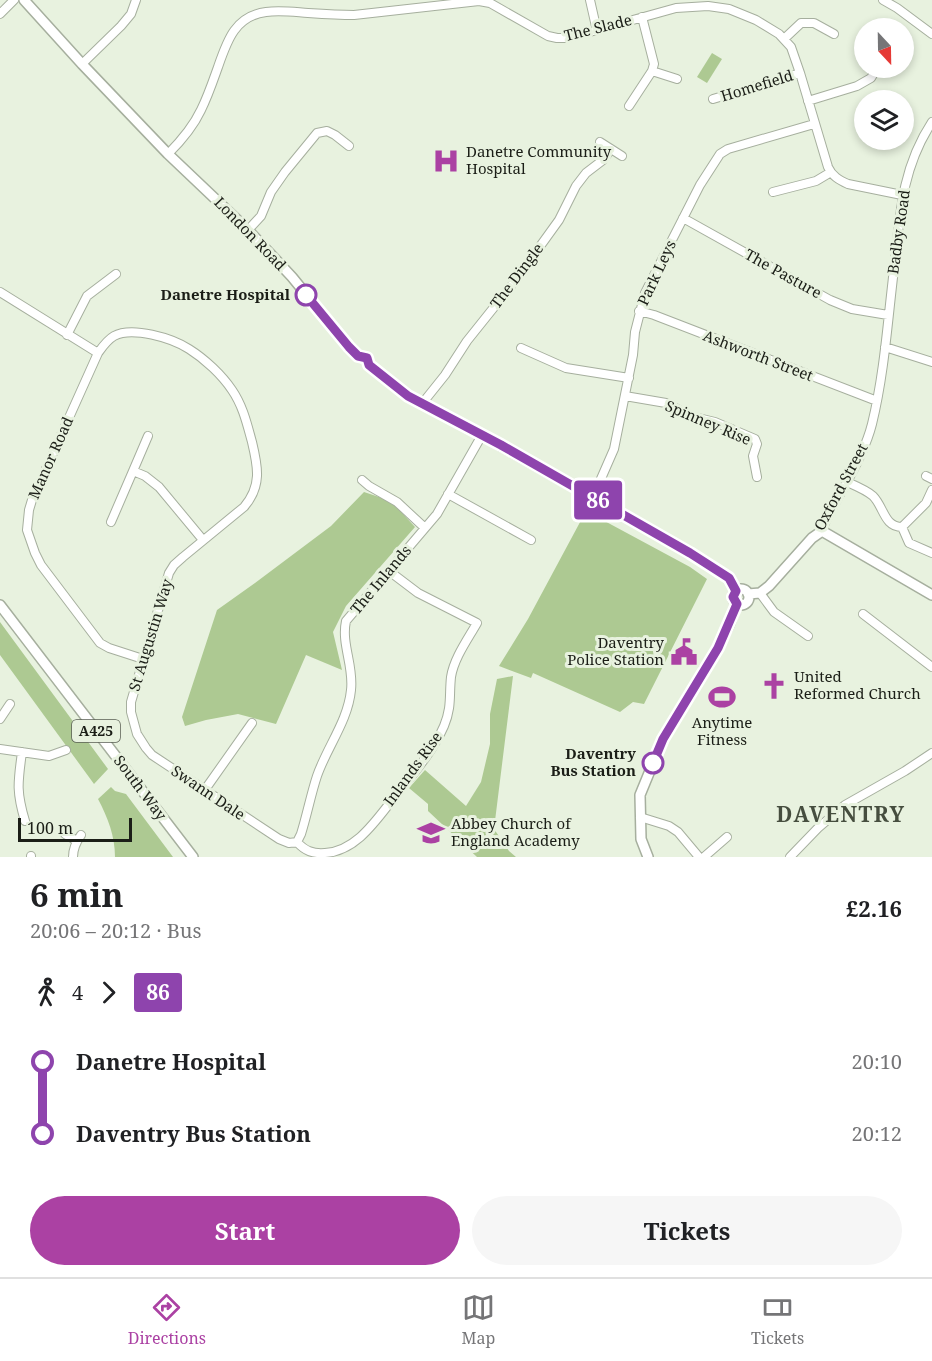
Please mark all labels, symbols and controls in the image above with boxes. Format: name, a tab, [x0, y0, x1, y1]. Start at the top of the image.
street label: The Slade	[562, 9, 634, 45]
north arrow	[854, 18, 914, 78]
map controls	[854, 18, 914, 150]
street label: Homefield	[718, 65, 795, 106]
button: layers	[854, 90, 914, 150]
place label: Danetre Community Hospital	[466, 141, 612, 178]
hospital icon: Danetre Community Hospital	[431, 146, 461, 176]
street label: Badby Road	[882, 188, 914, 275]
street label: London Road	[210, 192, 291, 275]
street label: Park Leys	[632, 236, 680, 308]
street label: The Dingle	[485, 239, 547, 312]
street label: The Pasture	[742, 244, 825, 302]
place label: Danetre Hospital	[160, 284, 291, 304]
marker: Danetre Hospital	[295, 284, 317, 306]
street label: Ashworth Street	[701, 325, 816, 385]
street label: Spinney Rise	[662, 395, 754, 449]
street label: Manor Road	[23, 413, 77, 502]
street label: Oxford Street	[809, 439, 871, 534]
line badge: 86	[571, 480, 625, 520]
text: 86	[586, 486, 610, 514]
street label: The Inlands	[345, 540, 415, 618]
street label: St Augustin Way	[123, 576, 177, 693]
place label: Daventry Police Station	[567, 632, 665, 669]
public building icon: Daventry Police Station	[669, 637, 699, 667]
place label: United Reformed Church	[794, 666, 921, 703]
church icon: United Reformed Church	[759, 671, 789, 701]
sports icon: Anytime Fitness	[707, 682, 737, 712]
place label: Anytime Fitness	[692, 712, 752, 749]
road number: A425	[72, 720, 120, 742]
street label: Inlands Rise	[378, 727, 446, 810]
place label: Daventry Bus Station	[550, 743, 636, 780]
street label: South Way	[110, 751, 172, 824]
marker: Daventry Bus Station	[642, 752, 664, 774]
street label: Swann Dale	[168, 760, 249, 824]
district label: DAVENTRY	[776, 800, 906, 828]
place label: Abbey Church of England Academy	[451, 813, 580, 850]
scale bar	[18, 815, 132, 842]
text: 100 m	[27, 817, 73, 839]
school or university icon: Abbey Church of England Academy	[416, 818, 446, 848]
text: 6 min	[30, 872, 123, 917]
text: £2.16	[846, 893, 902, 923]
text: 20:06 – 20:12 · Bus	[30, 917, 201, 944]
icon: walk	[30, 976, 63, 1009]
icon: forward	[92, 976, 125, 1009]
text: 86	[146, 978, 170, 1006]
text: 4	[72, 979, 83, 1006]
text: Danetre Hospital	[76, 1046, 266, 1076]
text: 20:10	[852, 1048, 902, 1075]
text: Daventry Bus Station	[76, 1118, 311, 1148]
text: 20:12	[852, 1120, 902, 1147]
button: Start	[30, 1196, 460, 1265]
button: Tickets	[472, 1196, 902, 1265]
tab: Directions	[128, 1291, 206, 1349]
tab: Map	[462, 1291, 495, 1349]
tab: Tickets	[751, 1291, 804, 1349]

